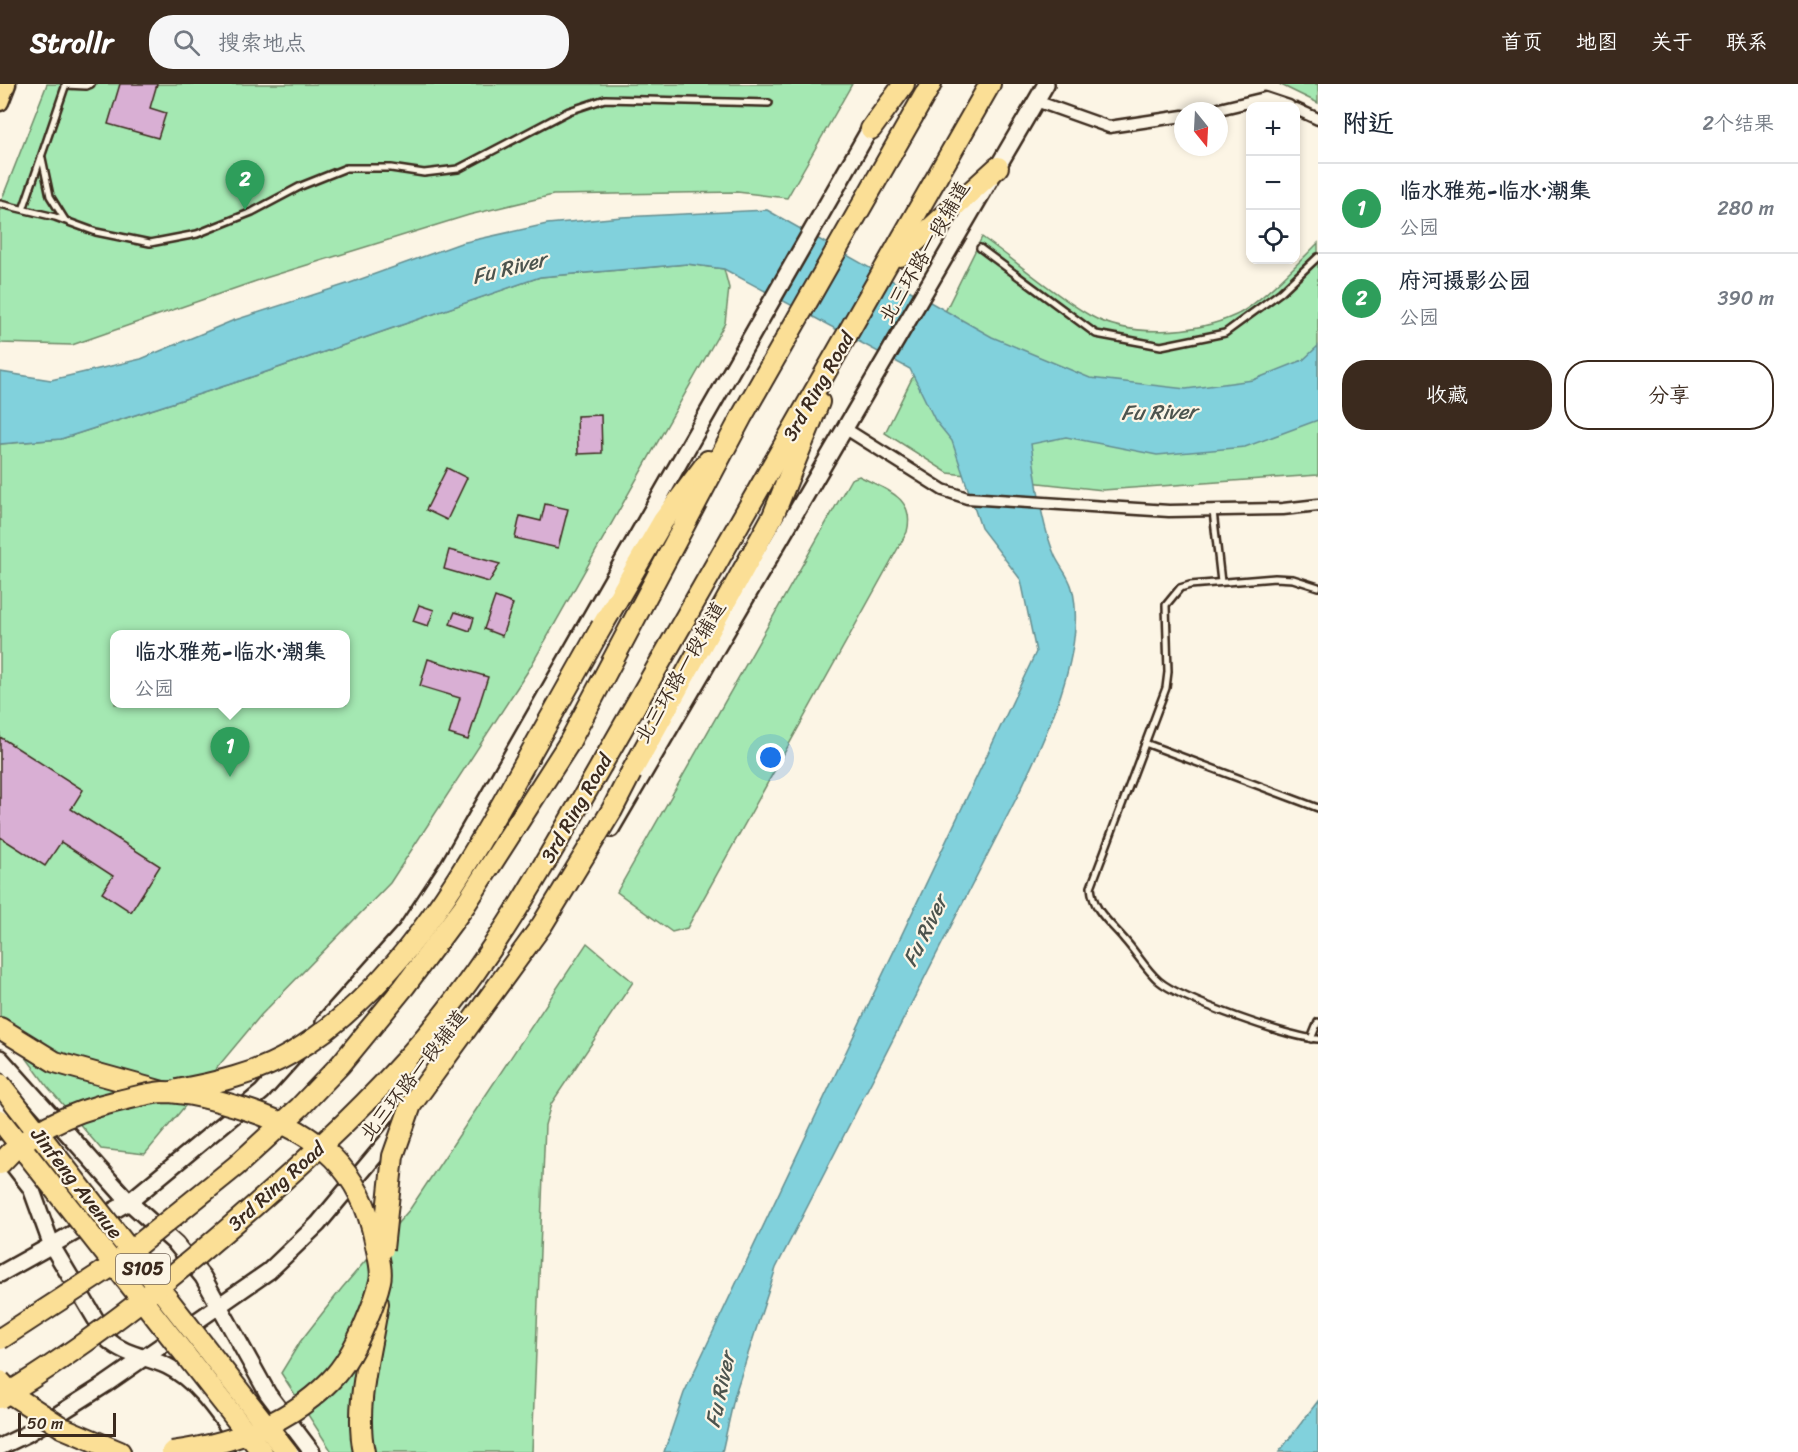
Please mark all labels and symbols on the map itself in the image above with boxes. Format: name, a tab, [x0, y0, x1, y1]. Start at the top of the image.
north arrow	[1174, 102, 1228, 156]
pin: 2	[226, 160, 264, 210]
street label: 北三环路一段辅道	[869, 174, 980, 330]
water label: Fu River	[468, 239, 554, 296]
street label: 3rd Ring Road	[773, 324, 865, 448]
water label: Fu River	[1121, 392, 1201, 432]
street label: 北三环路一段辅道	[625, 594, 736, 750]
pin: 1	[210, 728, 250, 777]
your location	[756, 743, 785, 772]
street label: 3rd Ring Road	[531, 746, 623, 870]
water label: Fu River	[891, 885, 960, 973]
street label: 北三环路一段辅道	[350, 1001, 476, 1149]
street label: Jinfeng Avenue	[21, 1119, 132, 1247]
street label: 3rd Ring Road	[219, 1132, 334, 1240]
road number: S105	[116, 1254, 170, 1284]
water label: Fu River	[694, 1345, 747, 1431]
scale bar	[18, 1410, 116, 1438]

